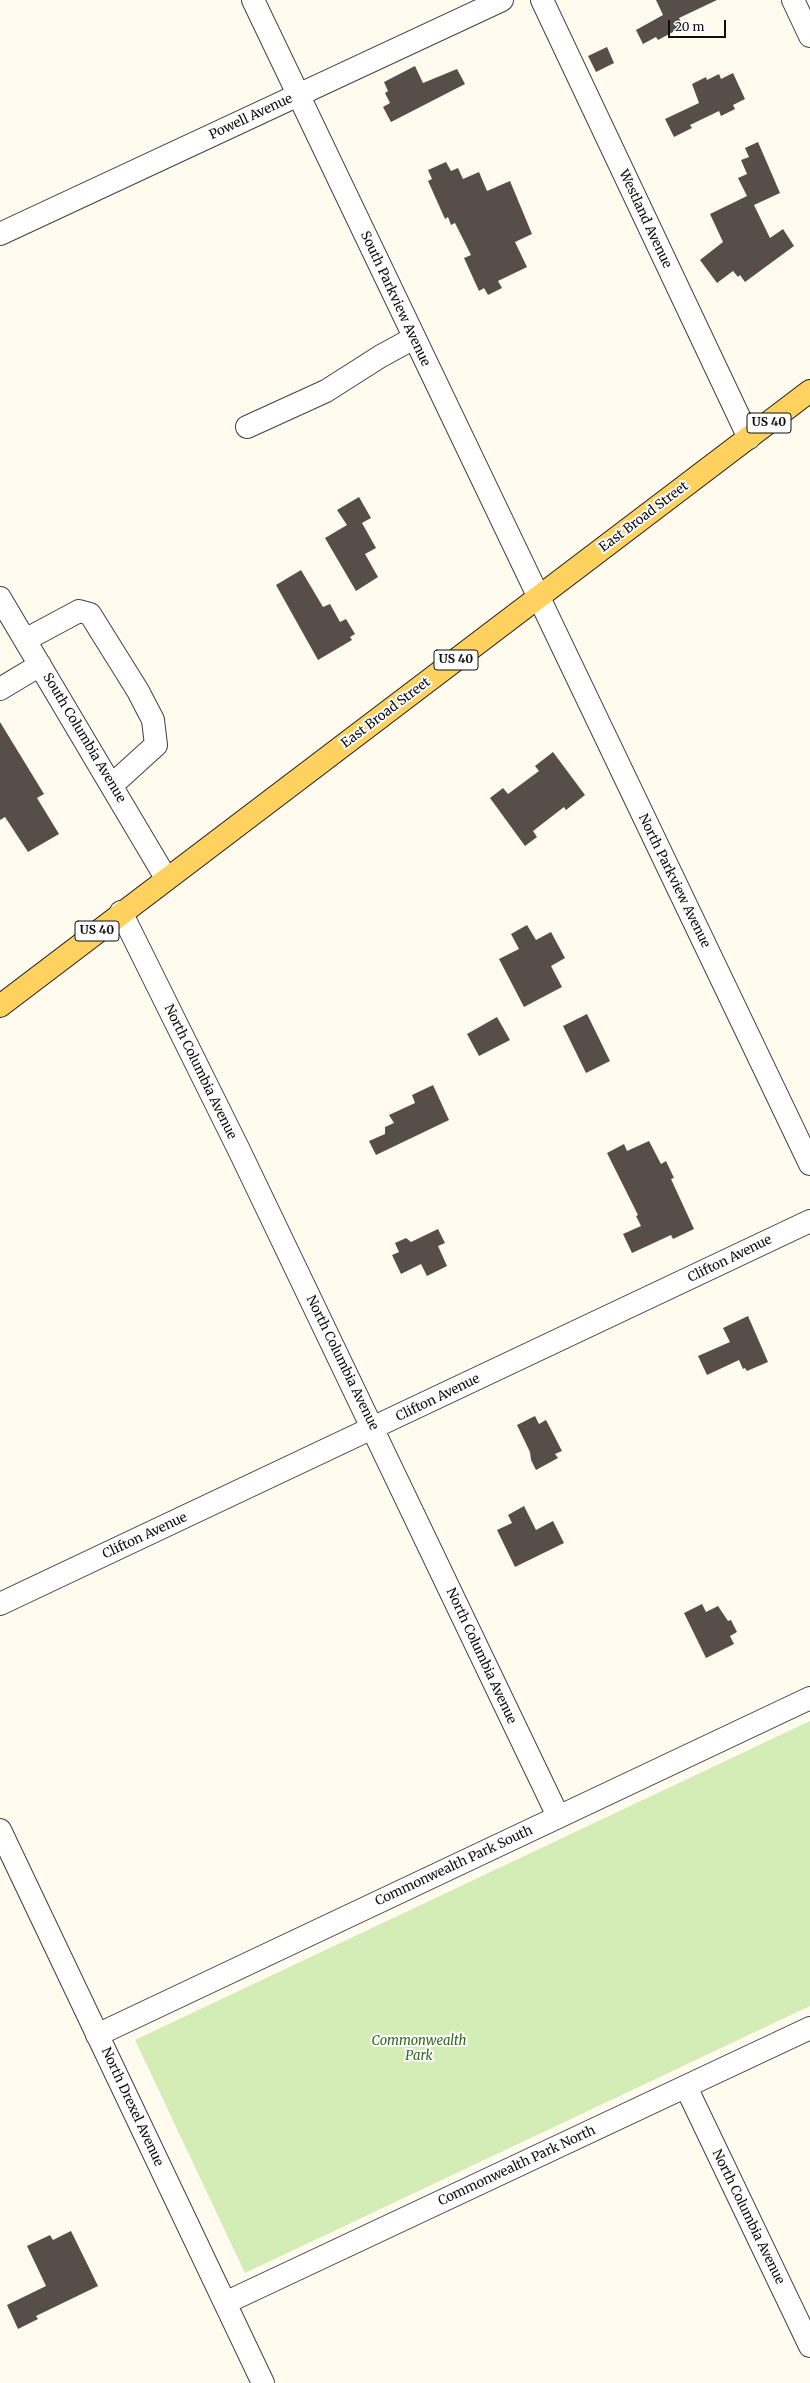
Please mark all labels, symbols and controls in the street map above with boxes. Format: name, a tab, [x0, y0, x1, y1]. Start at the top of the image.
scale bar	[670, 12, 728, 38]
text: 20 m	[675, 19, 704, 34]
street label: Powell Avenue	[207, 91, 295, 143]
street label: Westland Avenue	[615, 167, 675, 271]
street label: South Parkview Avenue	[357, 229, 433, 369]
road number: US 40	[747, 413, 791, 433]
street label: East Broad Street	[596, 478, 692, 556]
road number: US 40	[434, 650, 478, 670]
street label: South Columbia Avenue	[39, 670, 129, 806]
street label: East Broad Street	[338, 674, 434, 752]
street label: North Parkview Avenue	[635, 811, 713, 951]
road number: US 40	[75, 921, 119, 941]
street label: North Columbia Avenue	[161, 1002, 239, 1142]
street label: Clifton Avenue	[685, 1232, 775, 1286]
street label: North Columbia Avenue	[303, 1293, 381, 1433]
street label: Clifton Avenue	[393, 1371, 483, 1425]
street label: Clifton Avenue	[100, 1510, 190, 1562]
street label: North Columbia Avenue	[443, 1586, 519, 1726]
street label: Commonwealth Park South	[373, 1823, 535, 1909]
park label: Commonwealth Park	[372, 2033, 466, 2064]
street label: North Drexel Avenue	[98, 2045, 166, 2169]
street label: Commonwealth Park North	[436, 2123, 598, 2209]
street label: North Columbia Avenue	[709, 2147, 787, 2287]

